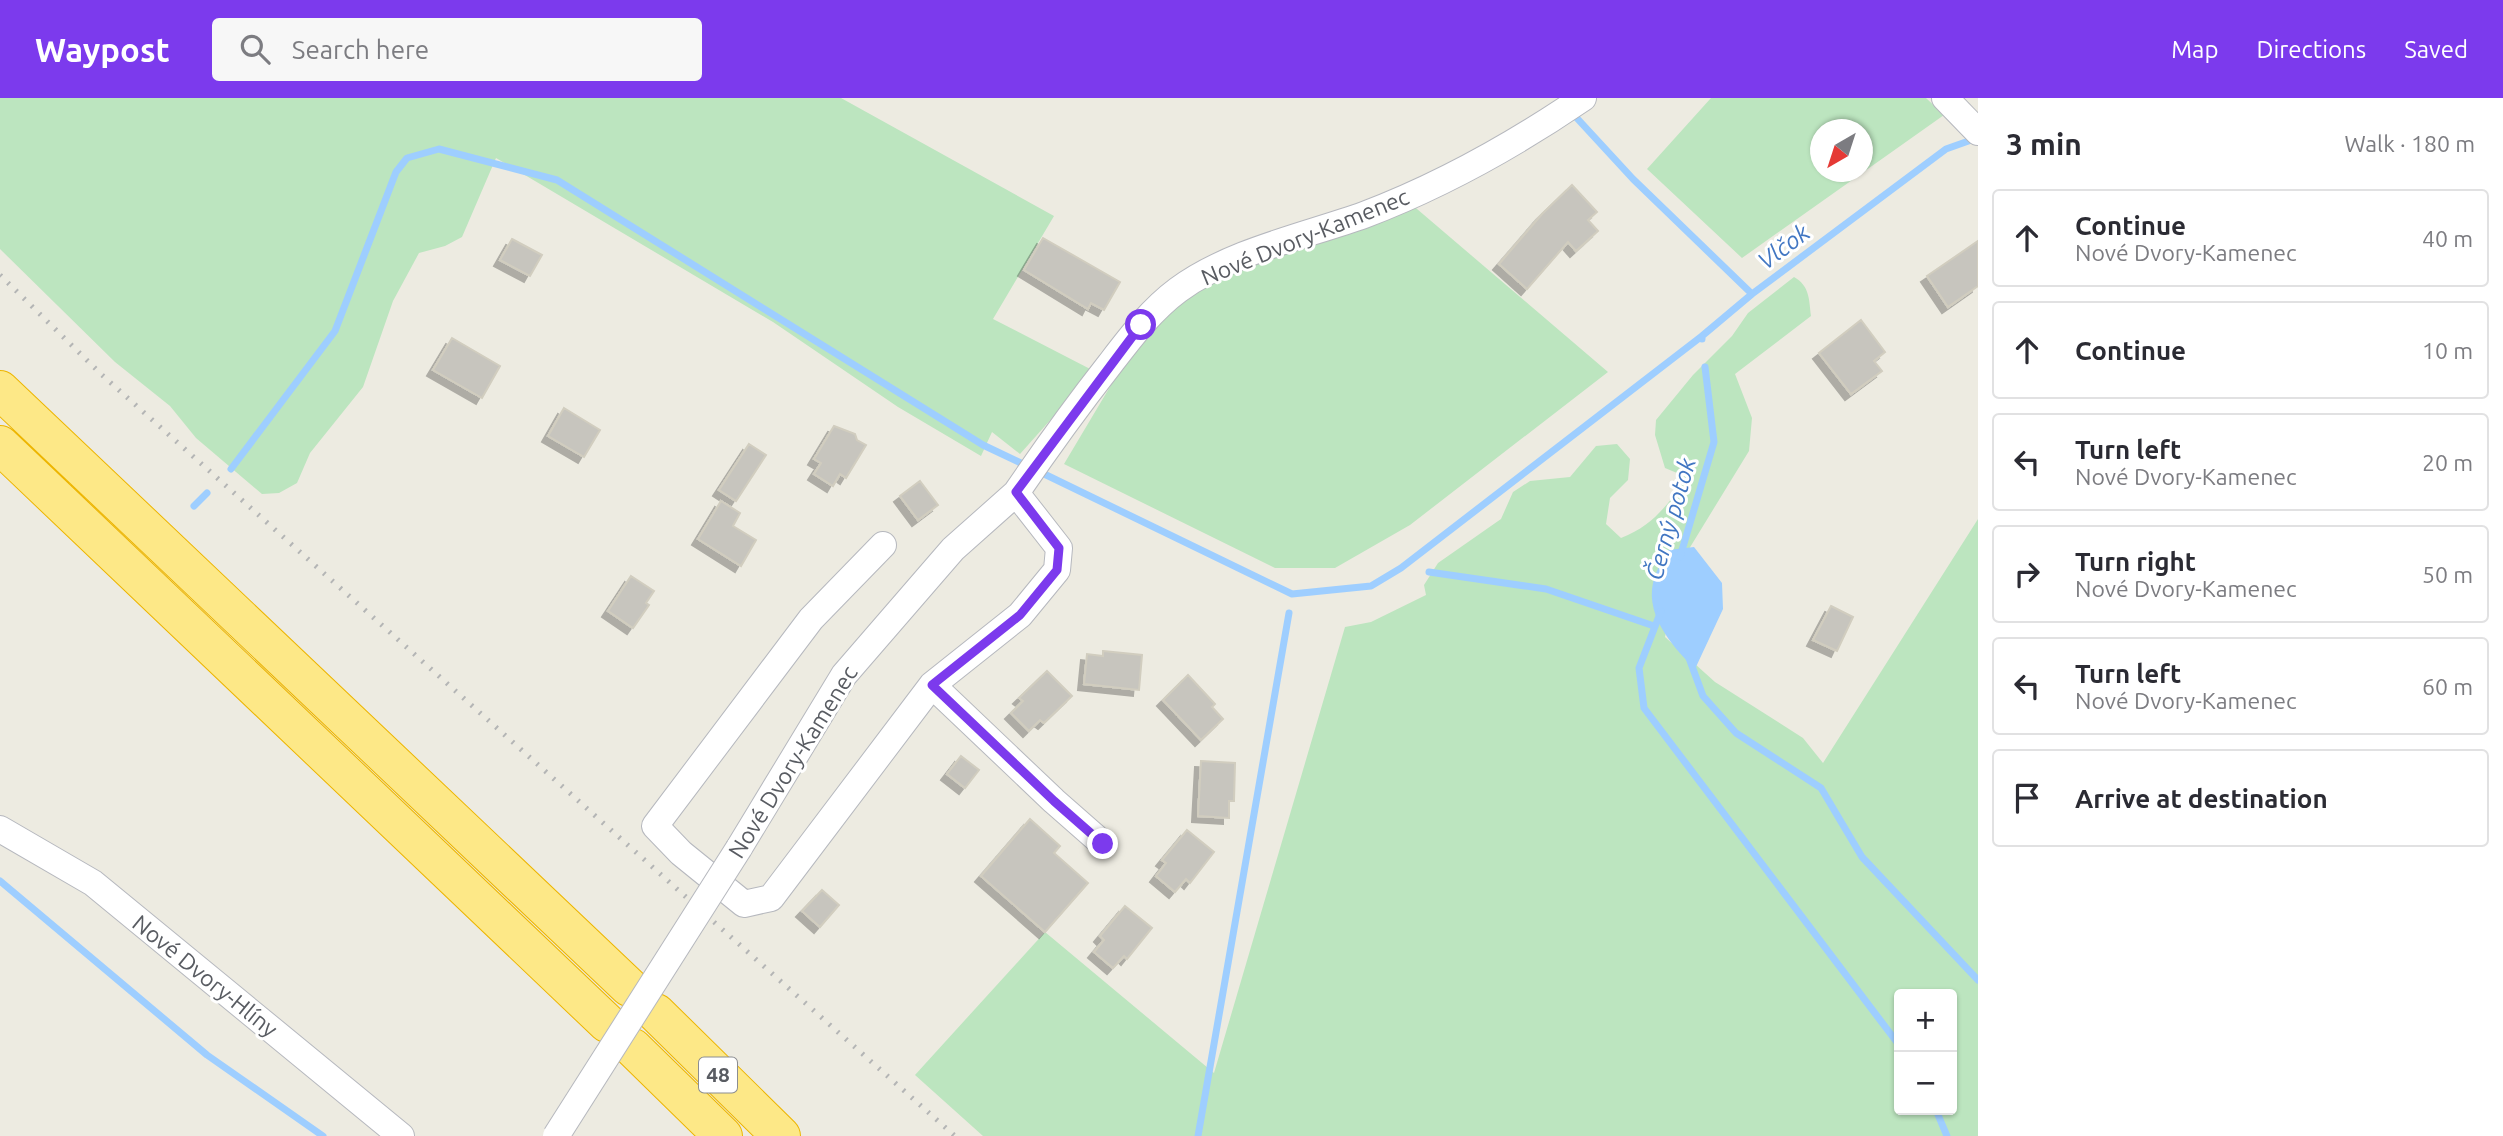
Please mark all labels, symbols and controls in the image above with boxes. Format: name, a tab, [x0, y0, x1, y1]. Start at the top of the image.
search box	[212, 18, 702, 81]
icon: search	[236, 30, 274, 68]
text: Waypost	[35, 31, 170, 68]
text: Search here	[292, 35, 429, 64]
text: Map	[2171, 36, 2218, 63]
text: Directions	[2256, 36, 2366, 63]
text: Saved	[2404, 36, 2468, 63]
north arrow	[1810, 119, 1873, 182]
text: 3 min	[2006, 127, 2082, 161]
text: Walk · 180 m	[2344, 131, 2475, 156]
street label: Nové Dvory-Kamenec	[1197, 183, 1413, 290]
text: Continue	[2075, 211, 2186, 240]
water label: Vlčok	[1753, 218, 1815, 275]
icon: ahead	[2008, 219, 2046, 257]
text: 40 m	[2422, 226, 2473, 251]
text: Nové Dvory-Kamenec	[2075, 240, 2297, 265]
route start	[1125, 309, 1156, 340]
icon: ahead	[2008, 331, 2046, 369]
text: Continue	[2075, 336, 2186, 365]
text: 10 m	[2422, 338, 2473, 363]
text: Turn left	[2075, 435, 2181, 464]
icon: left	[2008, 443, 2046, 481]
text: 20 m	[2422, 450, 2473, 475]
water label: Černý potok	[1639, 454, 1701, 583]
text: Nové Dvory-Kamenec	[2075, 464, 2297, 489]
text: Turn right	[2075, 547, 2196, 576]
icon: right	[2008, 555, 2046, 593]
text: 50 m	[2422, 562, 2473, 587]
text: Nové Dvory-Kamenec	[2075, 576, 2297, 601]
text: Turn left	[2075, 659, 2181, 688]
street label: Nové Dvory-Kamenec	[723, 661, 862, 862]
icon: left	[2008, 667, 2046, 705]
text: 60 m	[2422, 674, 2473, 699]
text: Nové Dvory-Kamenec	[2075, 688, 2297, 713]
icon: arrive	[2008, 779, 2046, 817]
text: Arrive at destination	[2075, 784, 2328, 813]
route end	[1087, 828, 1118, 859]
street label: Nové Dvory-Hlíny	[128, 910, 283, 1041]
map controls	[1894, 989, 1957, 1115]
button: +	[1894, 989, 1957, 1052]
button: −	[1894, 1052, 1957, 1115]
road number: 48	[699, 1058, 737, 1093]

